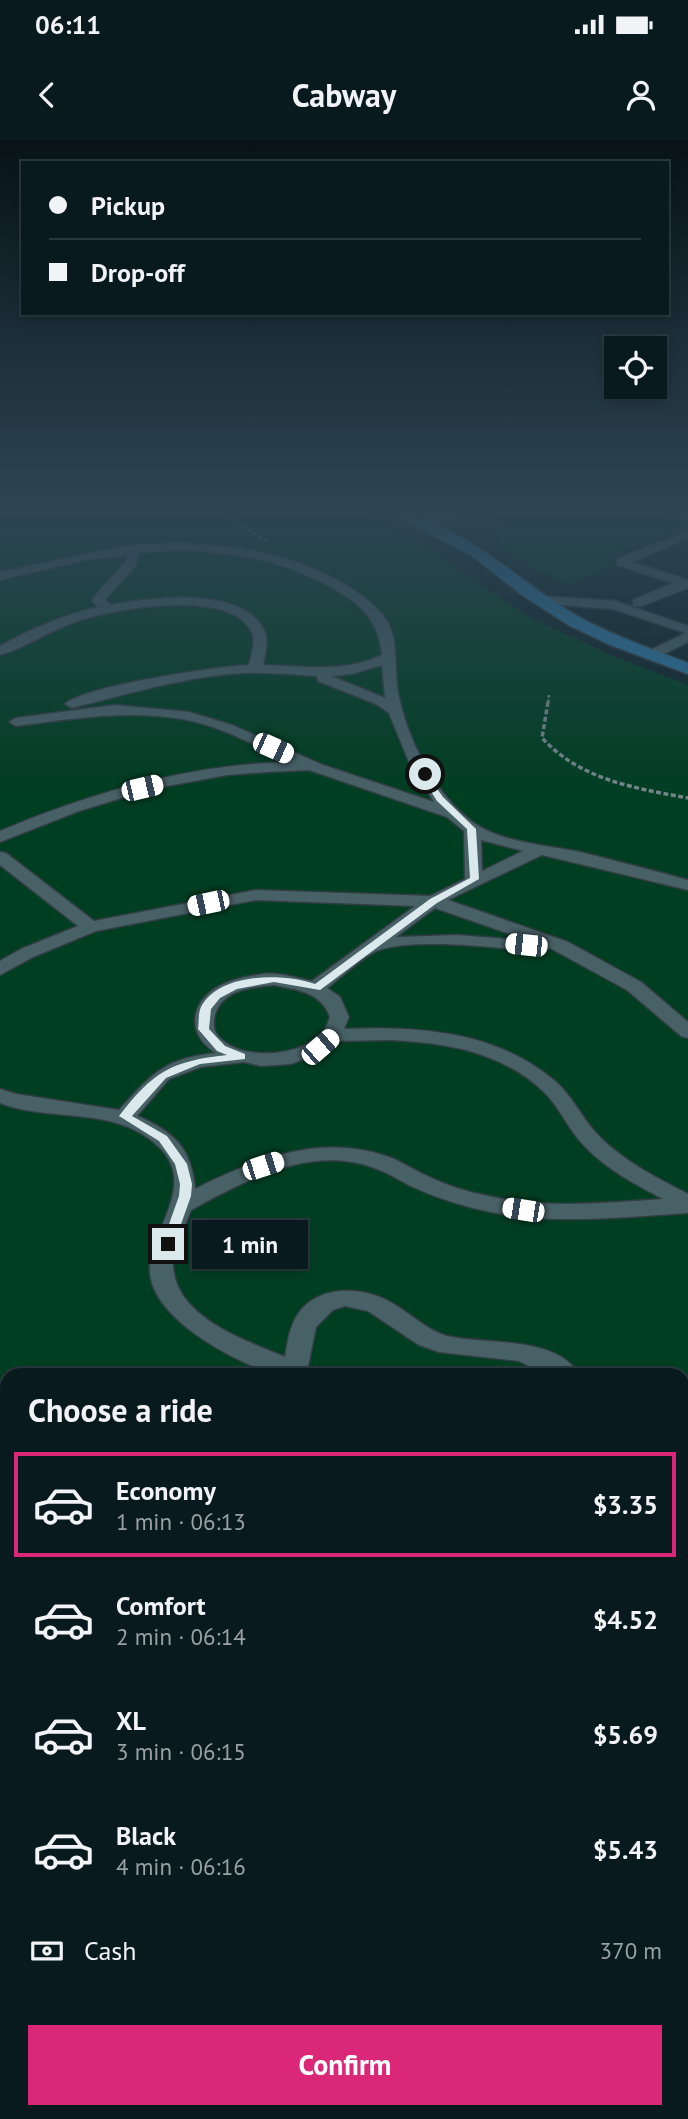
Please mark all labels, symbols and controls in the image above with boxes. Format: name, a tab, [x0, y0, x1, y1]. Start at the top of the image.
text: 06:11	[35, 8, 101, 41]
text: Cabway	[292, 74, 396, 116]
icon: back	[28, 76, 66, 114]
icon: person	[622, 76, 660, 114]
text: Pickup	[91, 189, 165, 222]
text: Drop-off	[91, 256, 185, 289]
map controls	[604, 336, 667, 399]
button: locate	[604, 336, 667, 399]
car	[250, 730, 297, 766]
route start	[409, 758, 441, 790]
car	[120, 773, 165, 803]
car	[186, 888, 231, 918]
car	[505, 932, 548, 958]
car	[298, 1025, 343, 1069]
car	[240, 1150, 287, 1182]
car	[501, 1196, 546, 1224]
callout: 1 min	[192, 1220, 308, 1268]
route end	[152, 1228, 184, 1260]
text: 1 min	[222, 1230, 278, 1259]
text: Choose a ride	[28, 1389, 213, 1431]
icon: car	[32, 1473, 95, 1536]
text: Economy	[116, 1474, 216, 1507]
text: $3.35	[593, 1488, 658, 1521]
text: 1 min · 06:13	[116, 1507, 246, 1536]
icon: car	[32, 1588, 95, 1651]
text: Comfort	[116, 1589, 206, 1622]
text: $4.52	[593, 1603, 658, 1636]
text: 2 min · 06:14	[116, 1622, 246, 1651]
icon: car	[32, 1703, 95, 1766]
text: XL	[116, 1704, 146, 1737]
text: $5.69	[593, 1718, 658, 1751]
text: 3 min · 06:15	[116, 1737, 246, 1766]
icon: car	[32, 1818, 95, 1881]
text: Black	[116, 1819, 176, 1852]
text: $5.43	[593, 1833, 658, 1866]
text: 4 min · 06:16	[116, 1852, 246, 1881]
icon: cash	[28, 1932, 66, 1970]
text: Cash	[84, 1934, 136, 1967]
text: 370 m	[600, 1936, 662, 1965]
button: Confirm	[28, 2025, 662, 2105]

